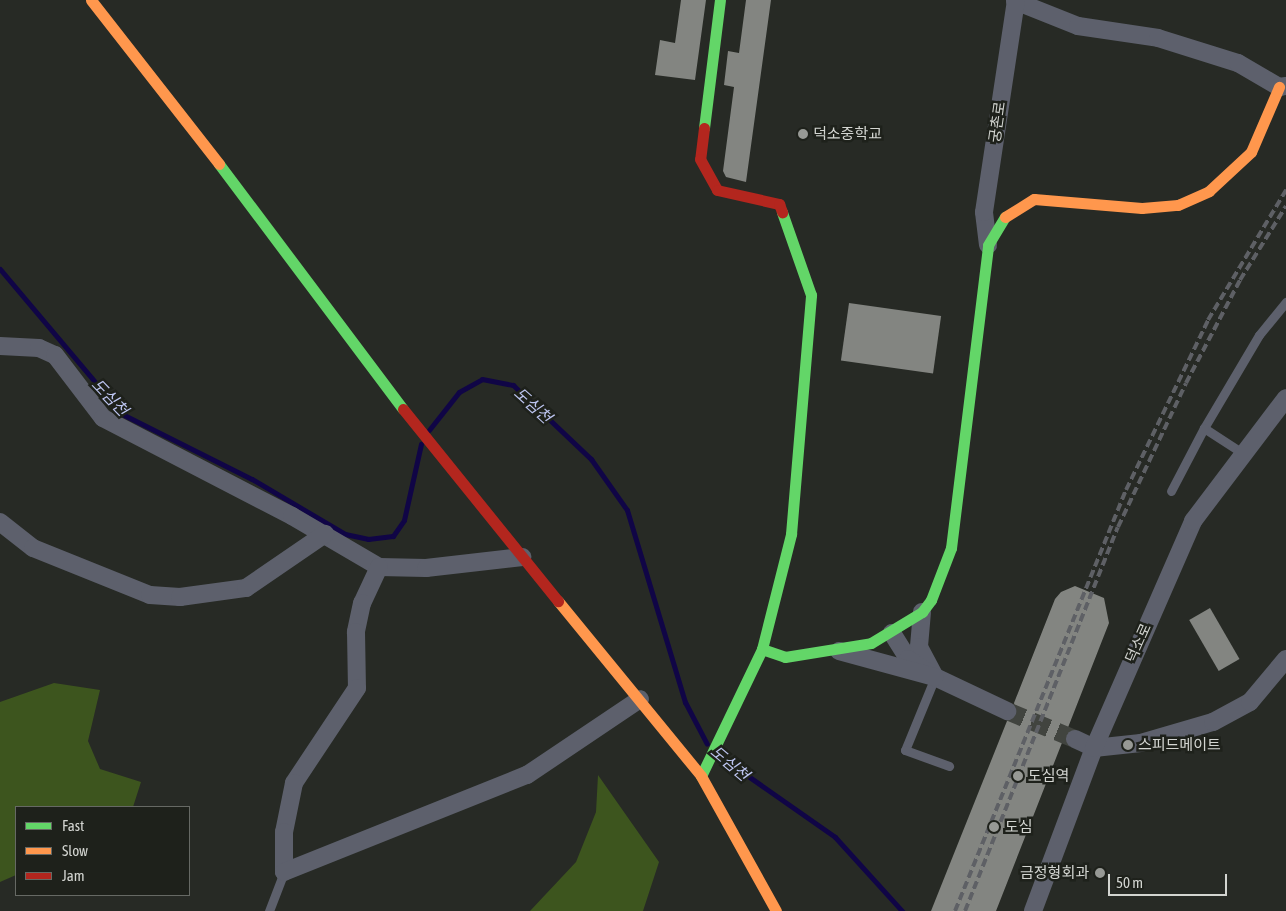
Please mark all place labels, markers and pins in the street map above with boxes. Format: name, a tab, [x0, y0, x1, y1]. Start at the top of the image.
place label: 덕소중학교	[813, 125, 882, 143]
marker: 덕소중학교	[797, 128, 809, 140]
place label: 스피드메이트	[1138, 736, 1221, 754]
marker: 스피드메이트	[1122, 739, 1134, 751]
place label: 도심역	[1028, 767, 1069, 785]
marker: 도심역	[1012, 770, 1024, 782]
place label: 도심	[1005, 818, 1033, 836]
marker: 도심	[987, 820, 1001, 834]
place label: 금정형회과	[1020, 864, 1089, 882]
marker: 금정형회과	[1093, 866, 1107, 880]

